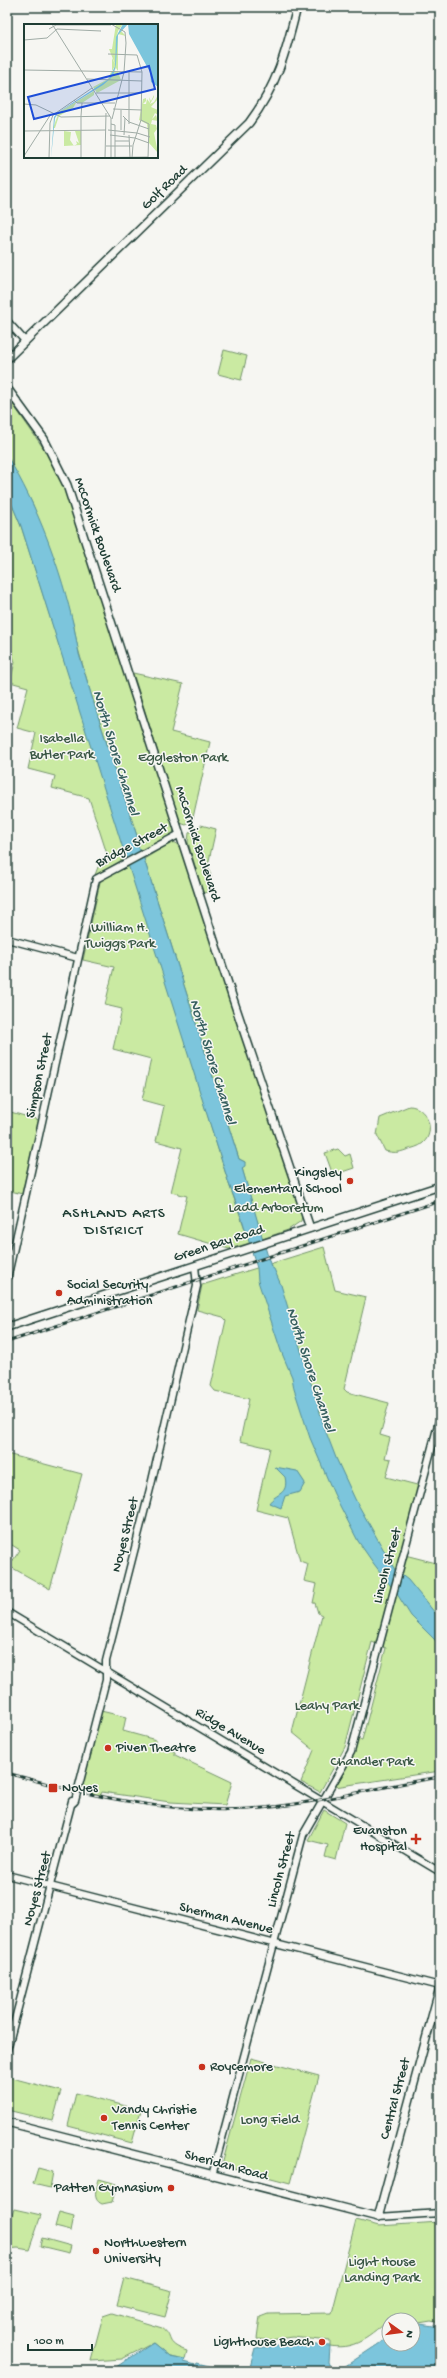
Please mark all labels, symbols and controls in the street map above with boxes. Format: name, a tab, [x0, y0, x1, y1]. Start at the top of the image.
inset map	[24, 24, 158, 158]
street label: Golf Road	[138, 161, 193, 214]
street label: McCormick Boulevard	[69, 476, 125, 596]
water label: North Shore Channel	[87, 688, 143, 819]
park label: Isabella Butler Park	[29, 731, 96, 764]
park label: Eggleston Park	[138, 750, 230, 767]
street label: McCormick Boulevard	[170, 784, 224, 905]
street label: Bridge Street	[92, 819, 172, 873]
park label: William H. Twiggs Park	[84, 920, 157, 953]
water label: North Shore Channel	[184, 997, 240, 1128]
street label: Simpson Street	[23, 1031, 58, 1120]
place label: Kingsley Elementary School	[234, 1165, 342, 1198]
marker: Kingsley Elementary School	[345, 1176, 355, 1186]
park label: Ladd Arboretum	[229, 1200, 324, 1217]
district label: ASHLAND ARTS DISTRICT	[62, 1205, 166, 1240]
street label: Green Bay Road	[172, 1221, 268, 1267]
place label: Social Security Administration	[67, 1277, 153, 1310]
marker: Social Security Administration	[54, 1288, 64, 1298]
water label: North Shore Channel	[281, 1305, 339, 1436]
street label: Noyes Street	[109, 1495, 144, 1574]
street label: Lincoln Street	[370, 1525, 407, 1605]
park label: Leahy Park	[295, 1698, 361, 1715]
street label: Ridge Avenue	[192, 1704, 269, 1760]
place label: Piven Theatre	[115, 1740, 197, 1757]
marker: Piven Theatre	[103, 1743, 113, 1753]
park label: Chandler Park	[330, 1754, 415, 1771]
place label: Noyes	[62, 1780, 99, 1797]
marker: Noyes	[47, 1782, 59, 1794]
place label: Evanston Hospital	[353, 1823, 407, 1856]
street label: Lincoln Street	[264, 1829, 301, 1909]
marker: Evanston Hospital	[410, 1833, 422, 1845]
street label: Noyes Street	[20, 1849, 56, 1928]
street label: Sherman Avenue	[177, 1899, 275, 1939]
street label: Central Street	[377, 2055, 415, 2142]
place label: Roycemore	[210, 2059, 274, 2076]
marker: Roycemore	[197, 2062, 207, 2072]
place label: Vandy Christie Tennis Center	[111, 2102, 198, 2135]
park label: Long Field	[240, 2112, 301, 2129]
marker: Vandy Christie Tennis Center	[99, 2113, 109, 2123]
street label: Sheridan Road	[182, 2147, 271, 2186]
place label: Patten Gymnasium	[53, 2180, 163, 2197]
marker: Patten Gymnasium	[166, 2183, 176, 2193]
place label: Northwestern University	[104, 2235, 187, 2268]
marker: Northwestern University	[91, 2246, 101, 2256]
park label: Light House Landing Park	[344, 2254, 421, 2287]
north arrow	[381, 2312, 421, 2352]
scale bar	[28, 2326, 92, 2352]
text: N	[402, 2329, 415, 2339]
place label: Lighthouse Beach	[213, 2334, 314, 2351]
text: 100 m	[33, 2335, 64, 2349]
marker: Lighthouse Beach	[317, 2337, 327, 2347]

